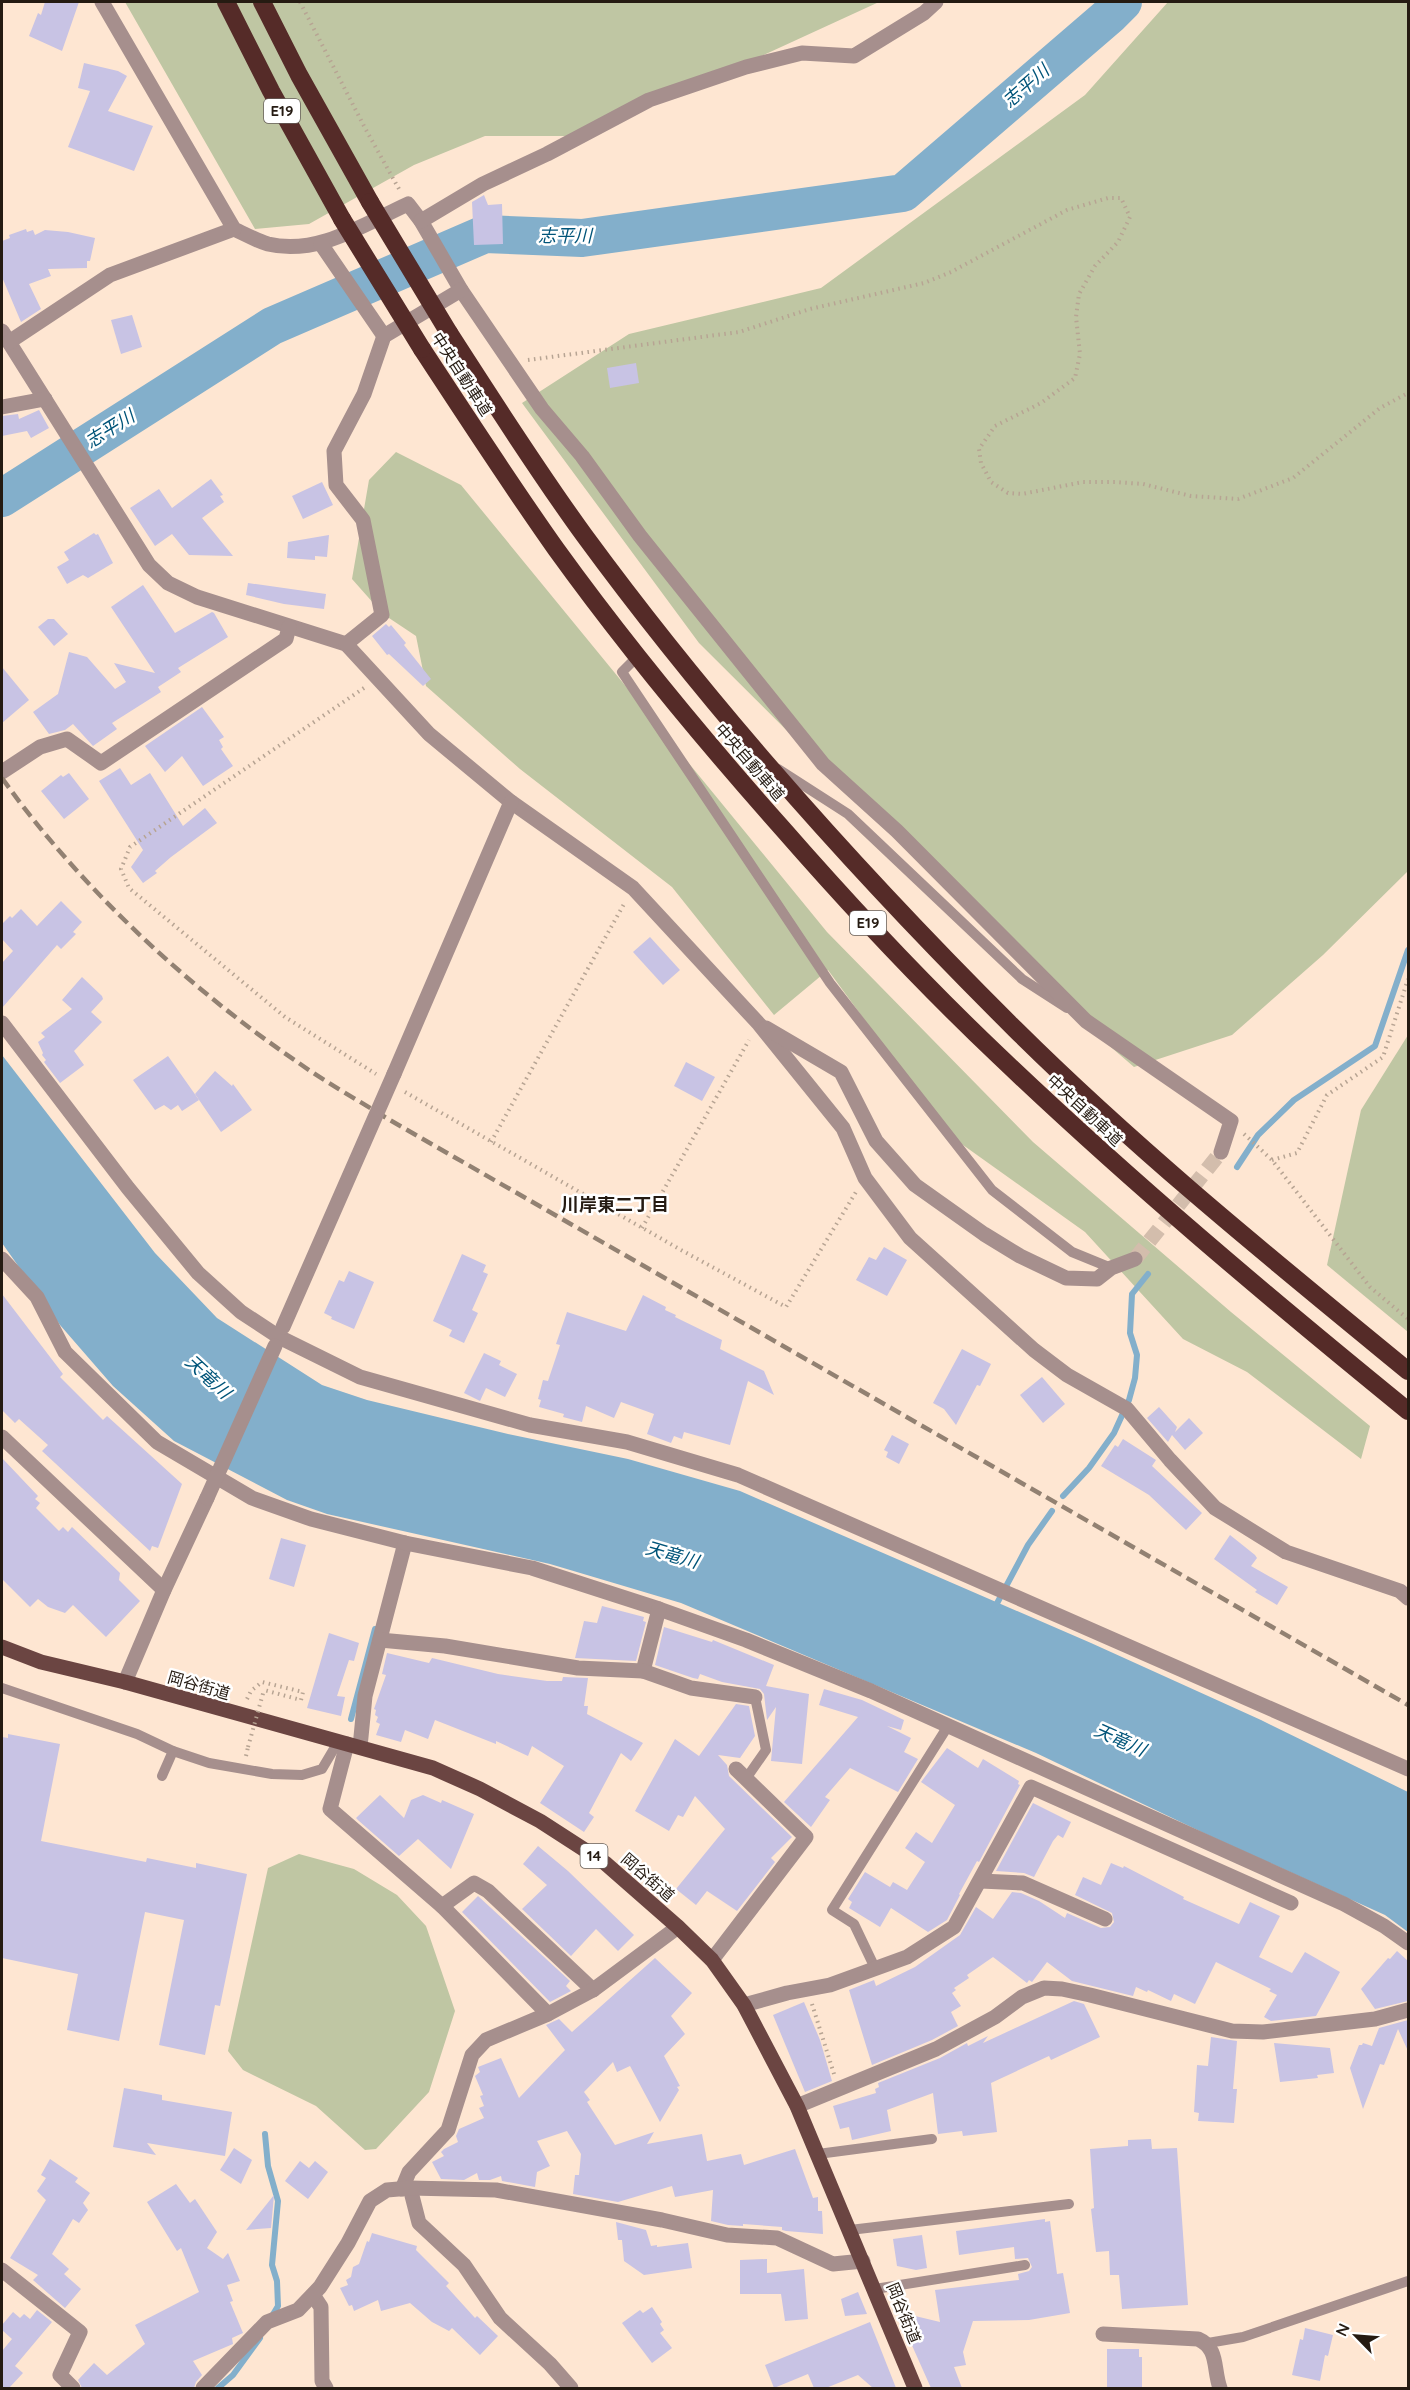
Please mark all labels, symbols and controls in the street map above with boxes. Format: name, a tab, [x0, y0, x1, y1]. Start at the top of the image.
water label: 志平川	[998, 58, 1055, 112]
road number: E19	[264, 99, 300, 123]
water label: 志平川	[538, 224, 594, 247]
street label: 中央自動車道	[427, 328, 497, 420]
water label: 志平川	[81, 403, 140, 453]
street label: 中央自動車道	[711, 719, 789, 805]
road number: E19	[850, 911, 886, 935]
street label: 中央自動車道	[1043, 1070, 1127, 1150]
district label: 川岸東二丁目	[561, 1193, 669, 1216]
water label: 天竜川	[181, 1350, 237, 1405]
water label: 天竜川	[643, 1536, 703, 1574]
street label: 岡谷街道	[165, 1667, 233, 1703]
water label: 天竜川	[1091, 1718, 1151, 1762]
road number: 14	[580, 1844, 608, 1868]
street label: 岡谷街道	[617, 1848, 679, 1906]
street label: 岡谷街道	[883, 2280, 925, 2346]
north arrow	[1326, 2306, 1386, 2366]
text: N	[1331, 2320, 1354, 2339]

